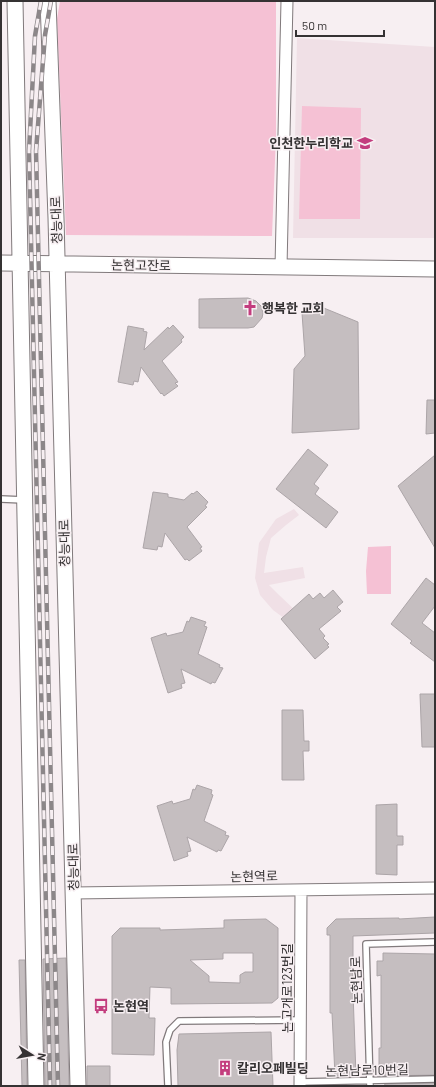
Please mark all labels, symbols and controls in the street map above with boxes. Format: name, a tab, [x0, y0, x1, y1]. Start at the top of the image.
scale bar	[296, 12, 384, 38]
text: 50 m	[302, 18, 327, 32]
school or university icon: 인천한누리학교	[356, 134, 374, 152]
place label: 인천한누리학교	[269, 135, 353, 151]
street label: 청능대로	[47, 196, 65, 244]
street label: 논현고잔로	[111, 256, 171, 274]
church icon: 행복한 교회	[241, 299, 259, 317]
place label: 행복한 교회	[262, 300, 324, 316]
street label: 청능대로	[56, 519, 72, 567]
street label: 청능대로	[65, 843, 81, 891]
street label: 논현역로	[230, 868, 278, 884]
street label: 논고개로123번길	[279, 943, 295, 1033]
street label: 논현남로	[347, 956, 365, 1004]
bus stop icon: 논현역	[92, 997, 110, 1015]
place label: 논현역	[113, 998, 149, 1014]
north arrow	[12, 1035, 52, 1075]
text: N	[35, 1052, 49, 1062]
building icon: 칼리오페빌딩	[216, 1059, 234, 1077]
place label: 칼리오페빌딩	[237, 1060, 309, 1076]
street label: 논현남로10번길	[325, 1061, 409, 1079]

